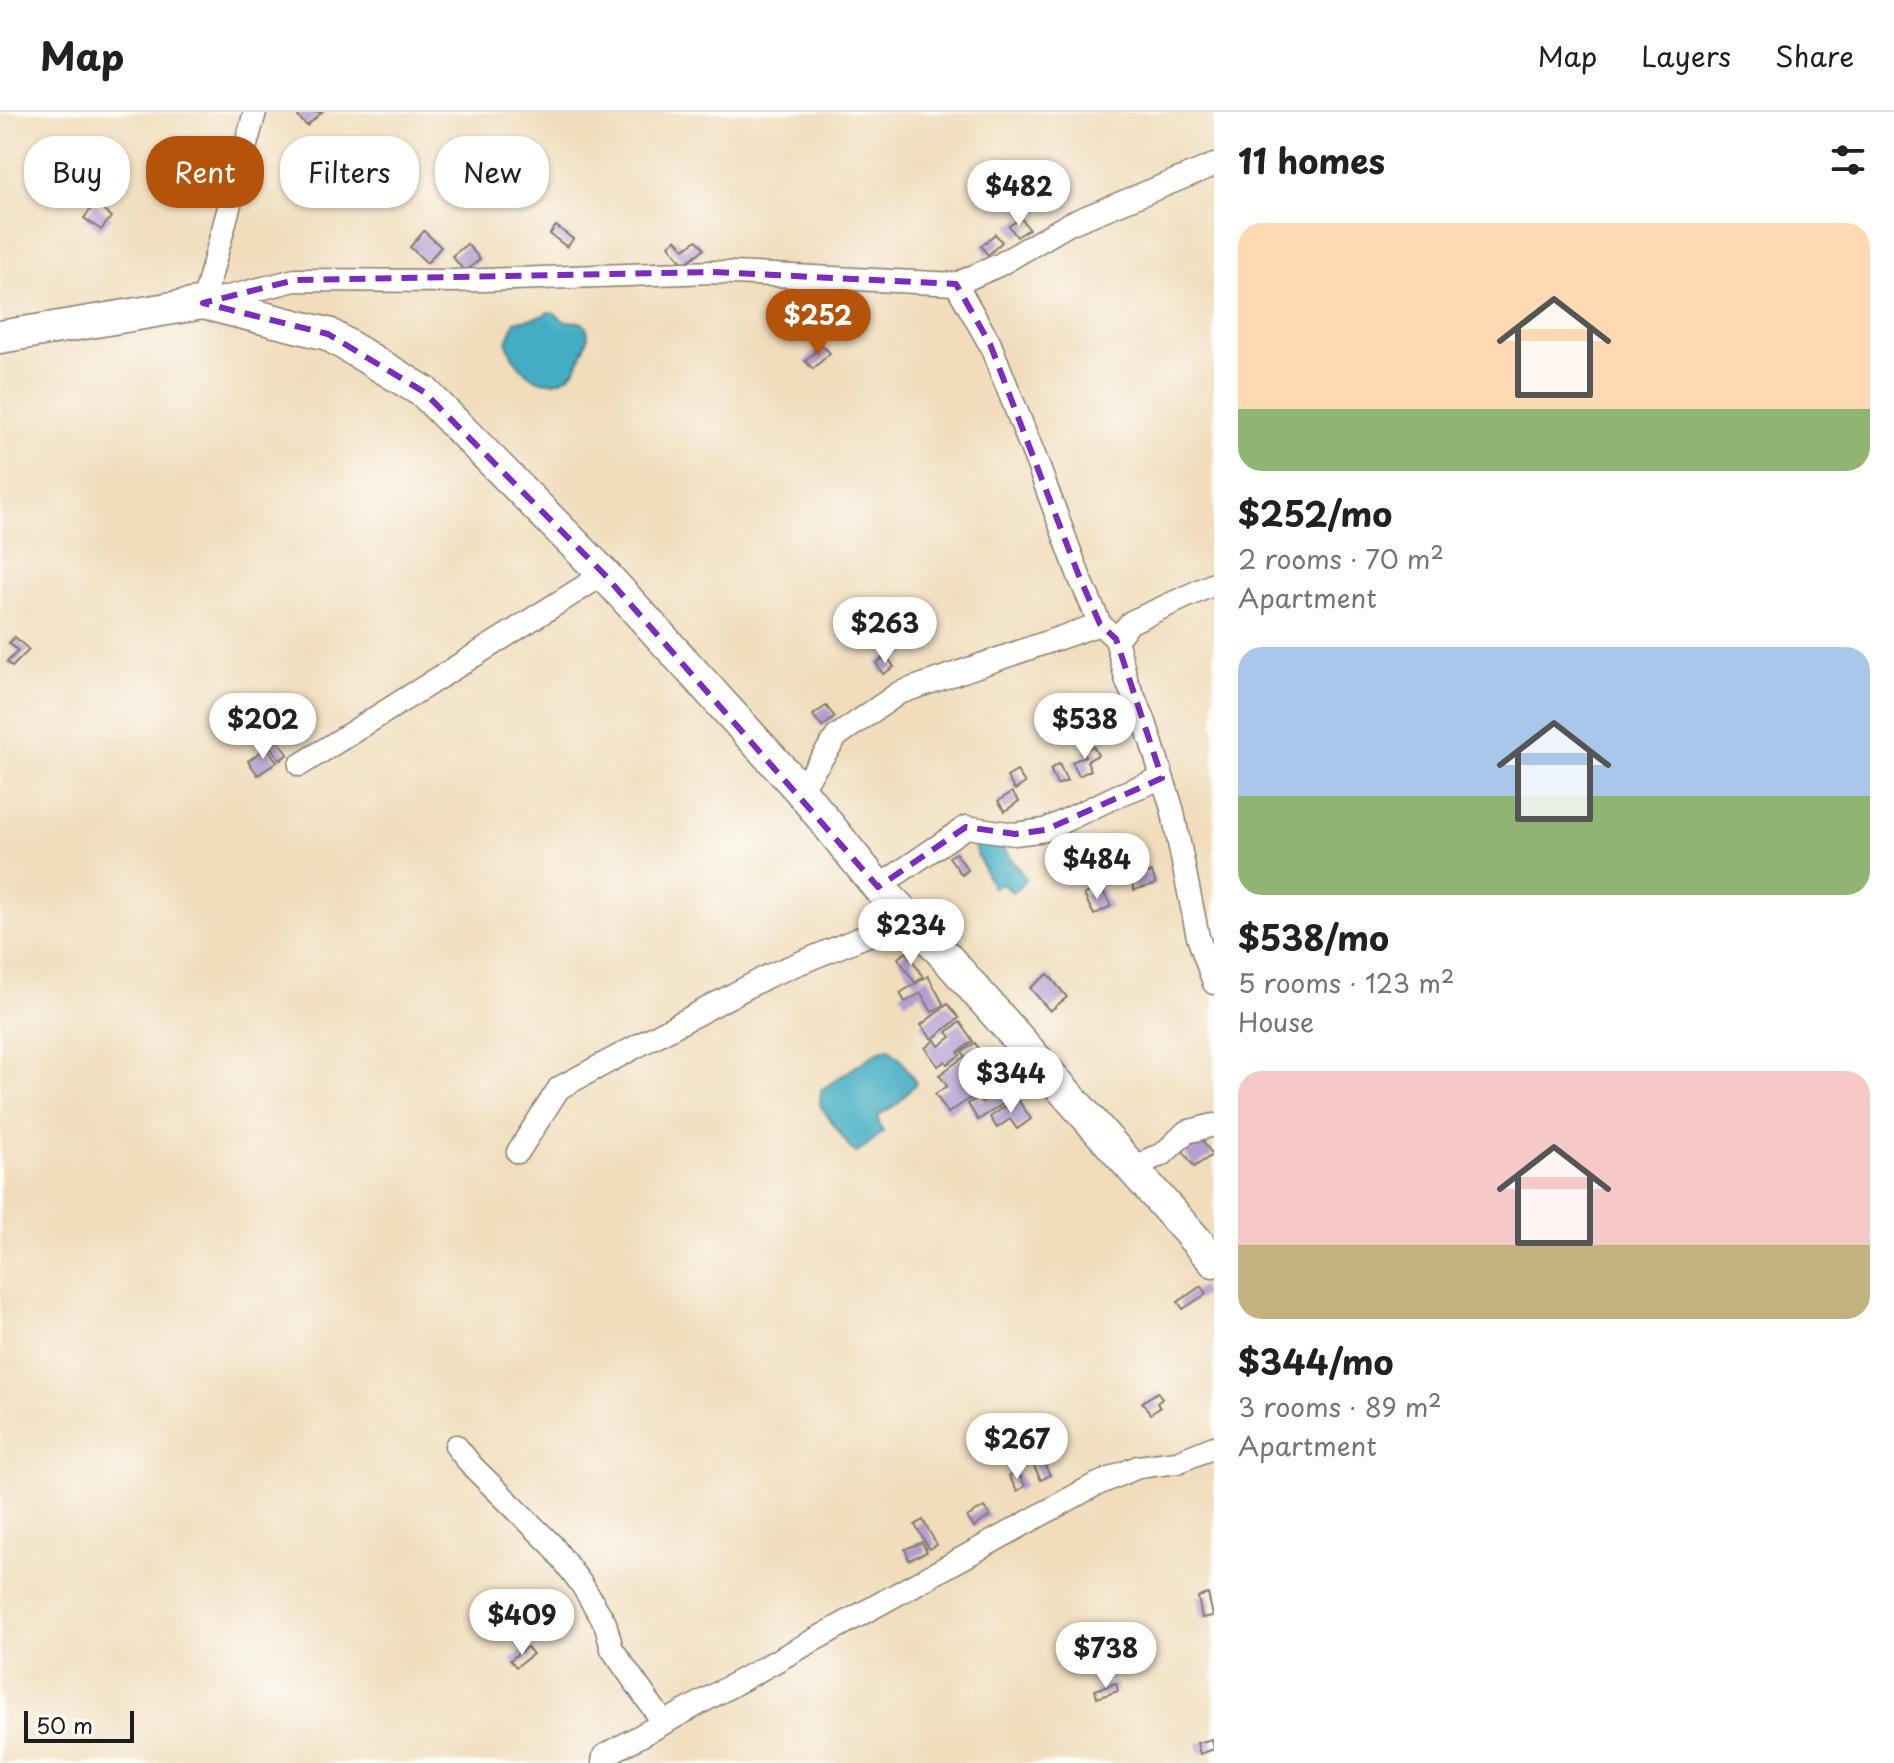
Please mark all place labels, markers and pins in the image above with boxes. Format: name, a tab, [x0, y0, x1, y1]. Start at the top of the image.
pin: $482	[972, 160, 1066, 228]
pin: $252	[771, 289, 865, 357]
pin: $263	[838, 597, 932, 665]
pin: $202	[216, 693, 310, 761]
pin: $538	[1038, 693, 1132, 761]
pin: $484	[1050, 833, 1144, 901]
pin: $234	[864, 899, 958, 967]
pin: $344	[964, 1047, 1058, 1115]
pin: $267	[970, 1413, 1064, 1481]
pin: $409	[475, 1589, 569, 1657]
pin: $738	[1059, 1622, 1153, 1690]

